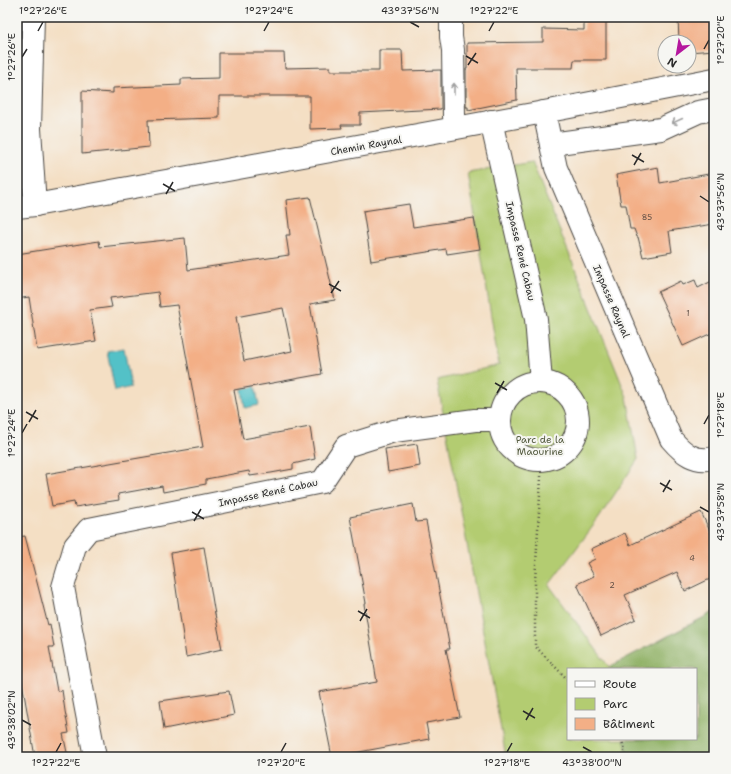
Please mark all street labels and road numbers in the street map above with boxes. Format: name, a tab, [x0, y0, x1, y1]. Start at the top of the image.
street label: Chemin Raynal	[329, 133, 403, 158]
street label: Impasse René Cabau	[503, 200, 538, 302]
street label: Impasse Raynal	[590, 263, 633, 340]
street label: Impasse René Cabau	[217, 476, 319, 509]

